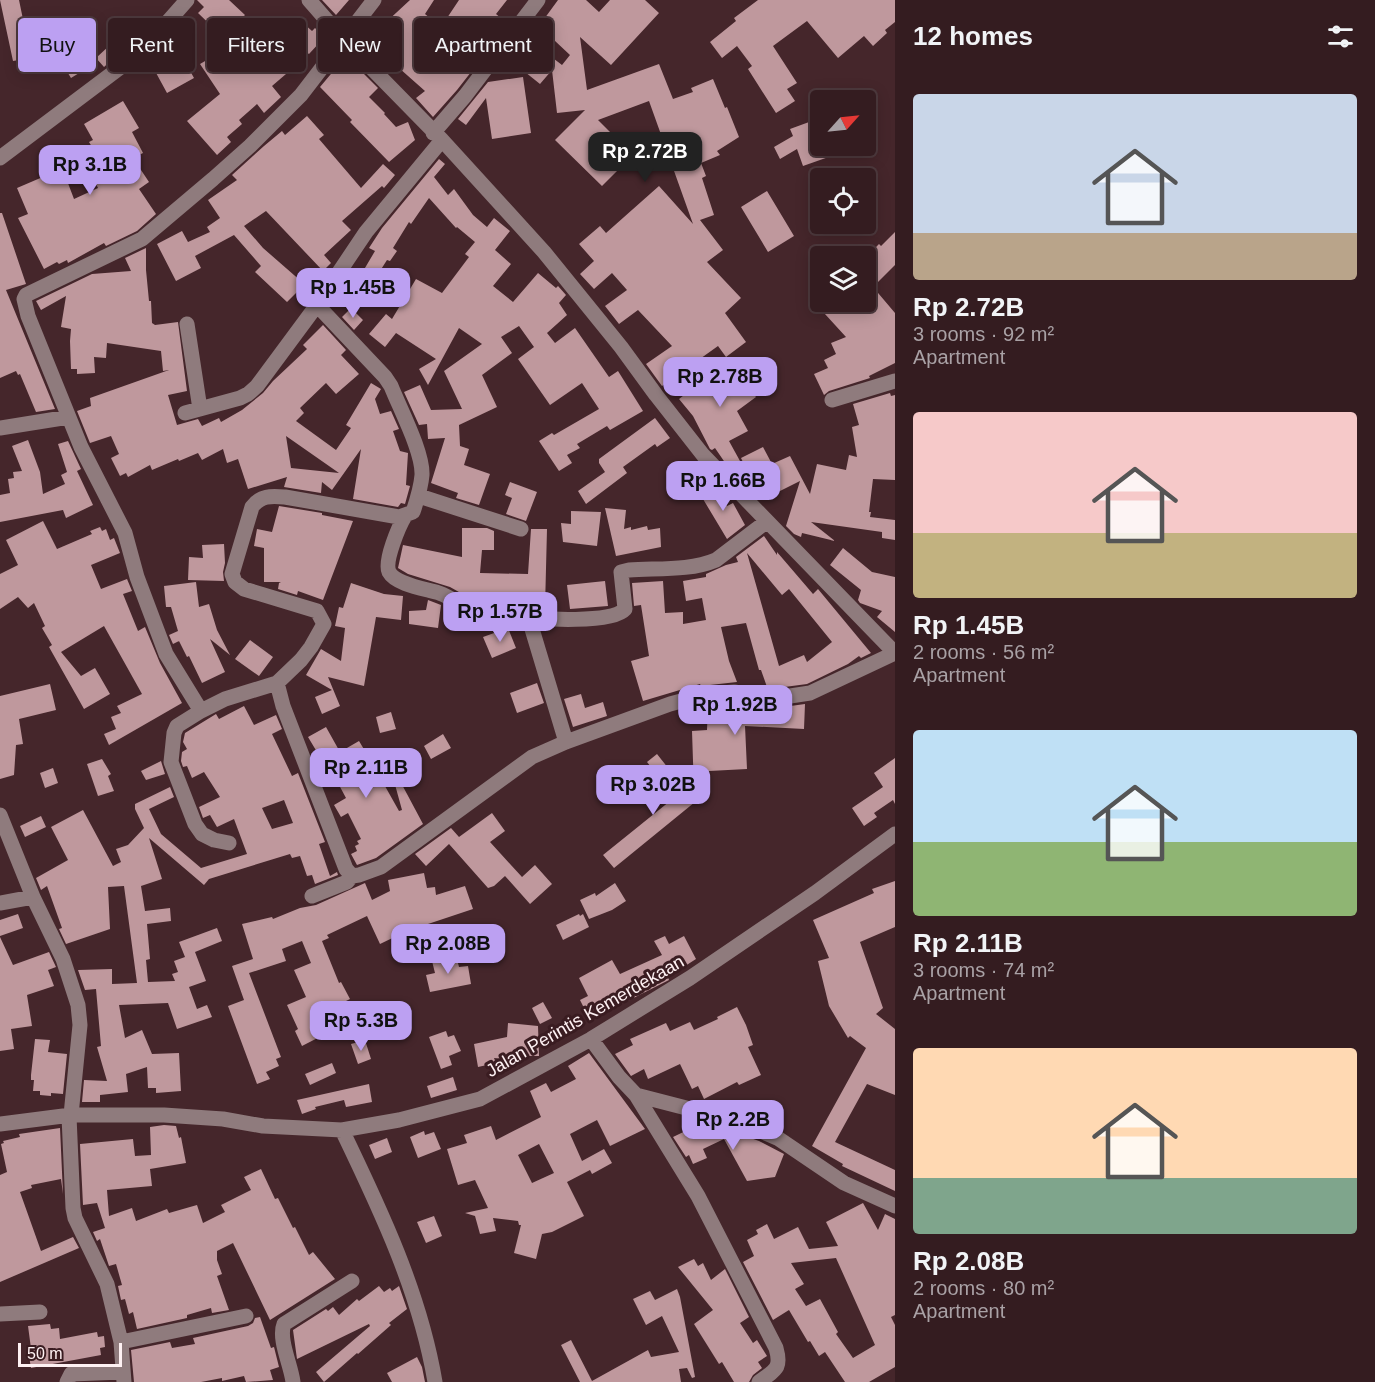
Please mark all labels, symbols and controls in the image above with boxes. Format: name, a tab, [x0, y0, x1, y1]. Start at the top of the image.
chip: Buy	[18, 18, 96, 72]
chip: Rent	[108, 18, 195, 72]
chip: Filters	[207, 18, 306, 72]
chip: New	[318, 18, 402, 72]
chip: Apartment	[414, 18, 553, 72]
icon: filters	[1324, 20, 1357, 53]
text: 12 homes	[913, 21, 1033, 51]
north arrow	[810, 90, 876, 156]
map controls	[810, 90, 876, 312]
pin: Rp 2.72B	[583, 132, 707, 183]
icon: home	[1081, 133, 1189, 241]
text: Rp 2.72B	[602, 140, 688, 162]
pin: Rp 3.1B	[35, 145, 145, 196]
text: Rp 3.1B	[53, 153, 127, 175]
button: locate	[810, 168, 876, 234]
button: layers	[810, 246, 876, 312]
pin: Rp 1.45B	[291, 268, 415, 319]
text: Rp 1.45B	[310, 276, 396, 298]
text: Rp 2.72B	[913, 292, 1024, 322]
text: 3 rooms · 92 m²	[913, 323, 1054, 345]
text: Apartment	[913, 346, 1005, 368]
pin: Rp 2.78B	[658, 357, 782, 408]
text: Rp 2.78B	[677, 365, 763, 387]
icon: home	[1081, 451, 1189, 559]
pin: Rp 1.66B	[661, 461, 785, 512]
text: Rp 1.66B	[680, 469, 766, 491]
pin: Rp 1.57B	[438, 592, 562, 643]
text: Rp 1.57B	[457, 600, 543, 622]
text: Rp 1.45B	[913, 610, 1024, 640]
text: 2 rooms · 56 m²	[913, 641, 1054, 663]
text: Apartment	[913, 664, 1005, 686]
pin: Rp 1.92B	[673, 685, 797, 736]
text: Rp 1.92B	[692, 693, 778, 715]
pin: Rp 2.11B	[304, 748, 428, 799]
text: Rp 2.11B	[324, 756, 408, 778]
pin: Rp 3.02B	[591, 765, 715, 816]
icon: home	[1081, 769, 1189, 877]
text: Rp 3.02B	[610, 773, 696, 795]
pin: Rp 2.08B	[386, 924, 510, 975]
text: Rp 2.11B	[913, 928, 1023, 958]
text: Rp 2.08B	[405, 932, 491, 954]
street label: Jalan Perintis Kemerdekaan	[483, 951, 687, 1081]
text: 3 rooms · 74 m²	[913, 959, 1054, 981]
text: Apartment	[913, 982, 1005, 1004]
pin: Rp 5.3B	[306, 1001, 416, 1052]
text: Rp 5.3B	[324, 1009, 398, 1031]
icon: home	[1081, 1087, 1189, 1195]
pin: Rp 2.2B	[678, 1100, 788, 1151]
text: Rp 2.2B	[696, 1108, 770, 1130]
text: Rp 2.08B	[913, 1246, 1024, 1276]
text: 2 rooms · 80 m²	[913, 1277, 1054, 1299]
text: Apartment	[913, 1300, 1005, 1322]
scale bar	[18, 1340, 122, 1368]
text: 50 m	[27, 1345, 63, 1362]

